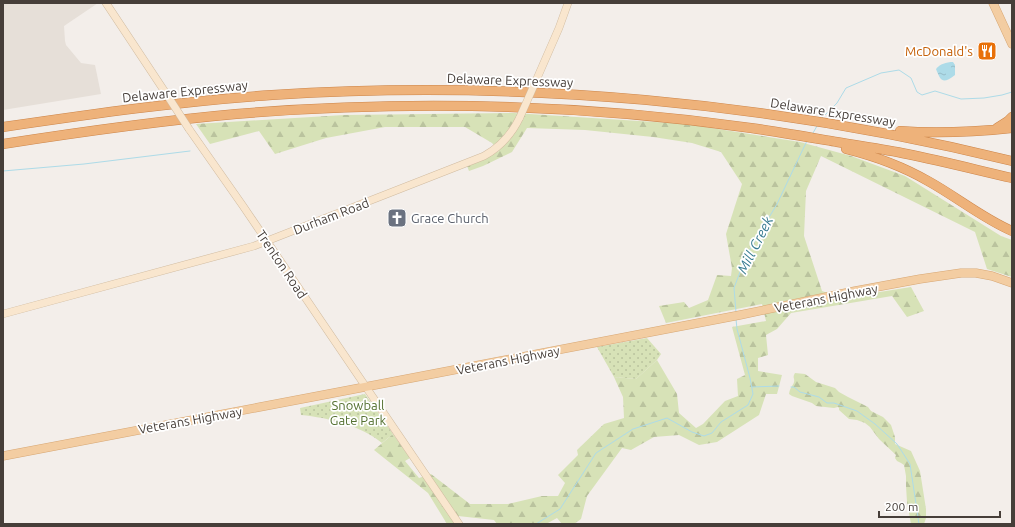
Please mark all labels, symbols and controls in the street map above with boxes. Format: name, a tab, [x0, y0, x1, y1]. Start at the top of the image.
restaurant icon: McDonald's	[976, 40, 998, 62]
place label: McDonald's	[905, 44, 973, 58]
street label: Delaware Expressway	[447, 71, 573, 89]
street label: Delaware Expressway	[121, 77, 249, 105]
street label: Delaware Expressway	[770, 95, 896, 129]
street label: Durham Road	[291, 195, 371, 237]
church icon: Grace Church	[386, 207, 408, 229]
place label: Grace Church	[411, 211, 489, 225]
water label: Mill Creek	[734, 213, 777, 276]
street label: Trenton Road	[254, 227, 310, 301]
street label: Veterans Highway	[773, 281, 879, 315]
street label: Veterans Highway	[455, 343, 561, 377]
park label: Snowball Gate Park	[330, 398, 387, 427]
street label: Veterans Highway	[137, 404, 243, 436]
scale bar	[879, 493, 1000, 519]
text: 200 m	[885, 500, 918, 513]

